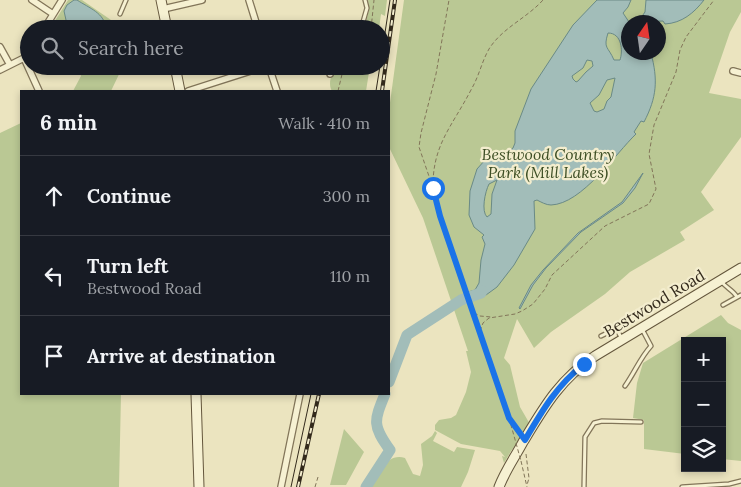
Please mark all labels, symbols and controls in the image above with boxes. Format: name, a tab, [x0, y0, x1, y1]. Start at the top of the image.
north arrow	[621, 15, 666, 60]
search box	[20, 20, 390, 75]
icon: search	[38, 34, 66, 62]
text: Search here	[78, 36, 184, 60]
text: 6 min	[40, 109, 97, 136]
text: Walk · 410 m	[278, 113, 370, 133]
park label: Bestwood Country Park (Mill Lakes)	[482, 144, 614, 183]
route start	[422, 177, 445, 200]
icon: ahead	[40, 182, 68, 210]
text: Continue	[87, 184, 171, 208]
text: 300 m	[323, 186, 370, 206]
text: Turn left	[87, 254, 168, 278]
icon: left	[40, 262, 68, 290]
street label: Bestwood Road	[600, 265, 709, 341]
text: 110 m	[330, 266, 370, 286]
text: Bestwood Road	[87, 278, 202, 298]
map controls	[681, 337, 726, 472]
button: +	[681, 337, 726, 382]
icon: arrive	[40, 342, 68, 370]
text: Arrive at destination	[87, 344, 276, 368]
route end	[573, 353, 596, 376]
button: −	[681, 382, 726, 427]
button: layers	[681, 427, 726, 472]

